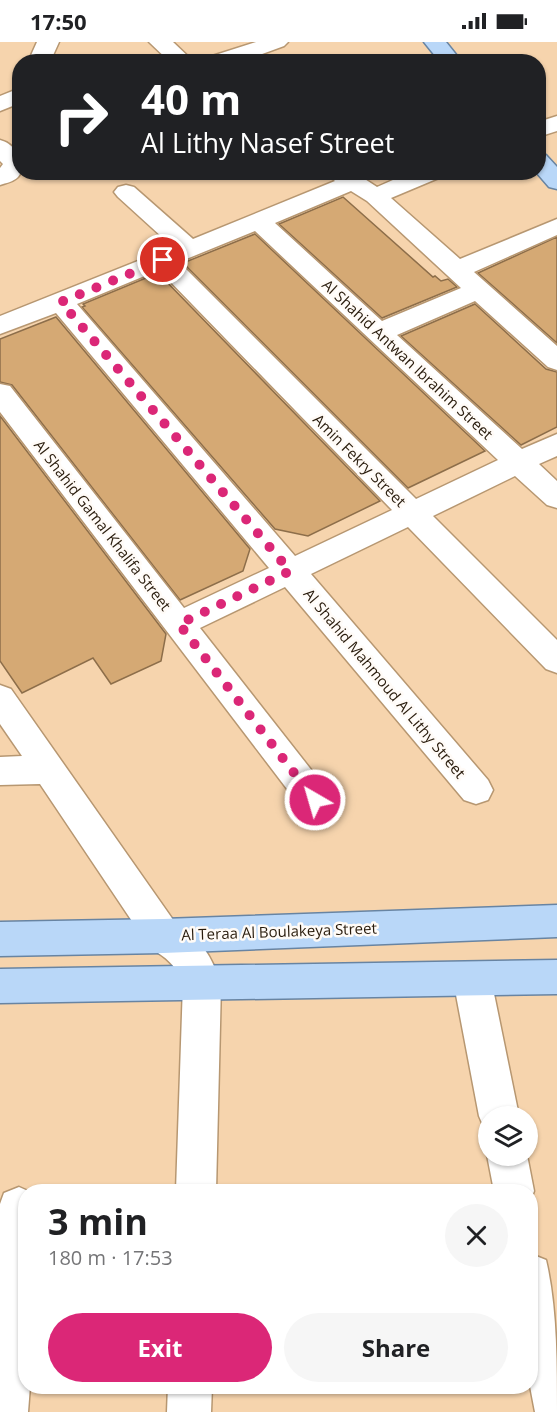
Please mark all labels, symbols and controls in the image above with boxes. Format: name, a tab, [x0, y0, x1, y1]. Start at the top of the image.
text: 17:50	[30, 6, 87, 36]
text: 40 m	[141, 70, 241, 127]
icon: right	[42, 78, 120, 156]
text: Al Lithy Nasef Street	[141, 124, 394, 161]
pin	[137, 234, 188, 285]
icon: arrive	[146, 243, 179, 276]
street label: Al Shahid Antwan Ibrahim Street	[318, 274, 498, 444]
street label: Amin Fekry Street	[309, 409, 411, 511]
street label: Al Shahid Gamal Khalifa Street	[30, 435, 176, 615]
street label: Al Shahid Mahmoud Al Lithy Street	[300, 584, 470, 782]
position arrow	[283, 768, 347, 832]
street label: Al Teraa Al Boulakeya Street	[181, 918, 377, 944]
map controls	[478, 1106, 538, 1166]
button: layers	[478, 1106, 538, 1166]
text: 3 min	[48, 1197, 148, 1246]
button: close	[445, 1204, 508, 1267]
text: 180 m · 17:53	[48, 1244, 173, 1271]
button: Exit	[48, 1313, 272, 1382]
button: Share	[284, 1313, 508, 1382]

